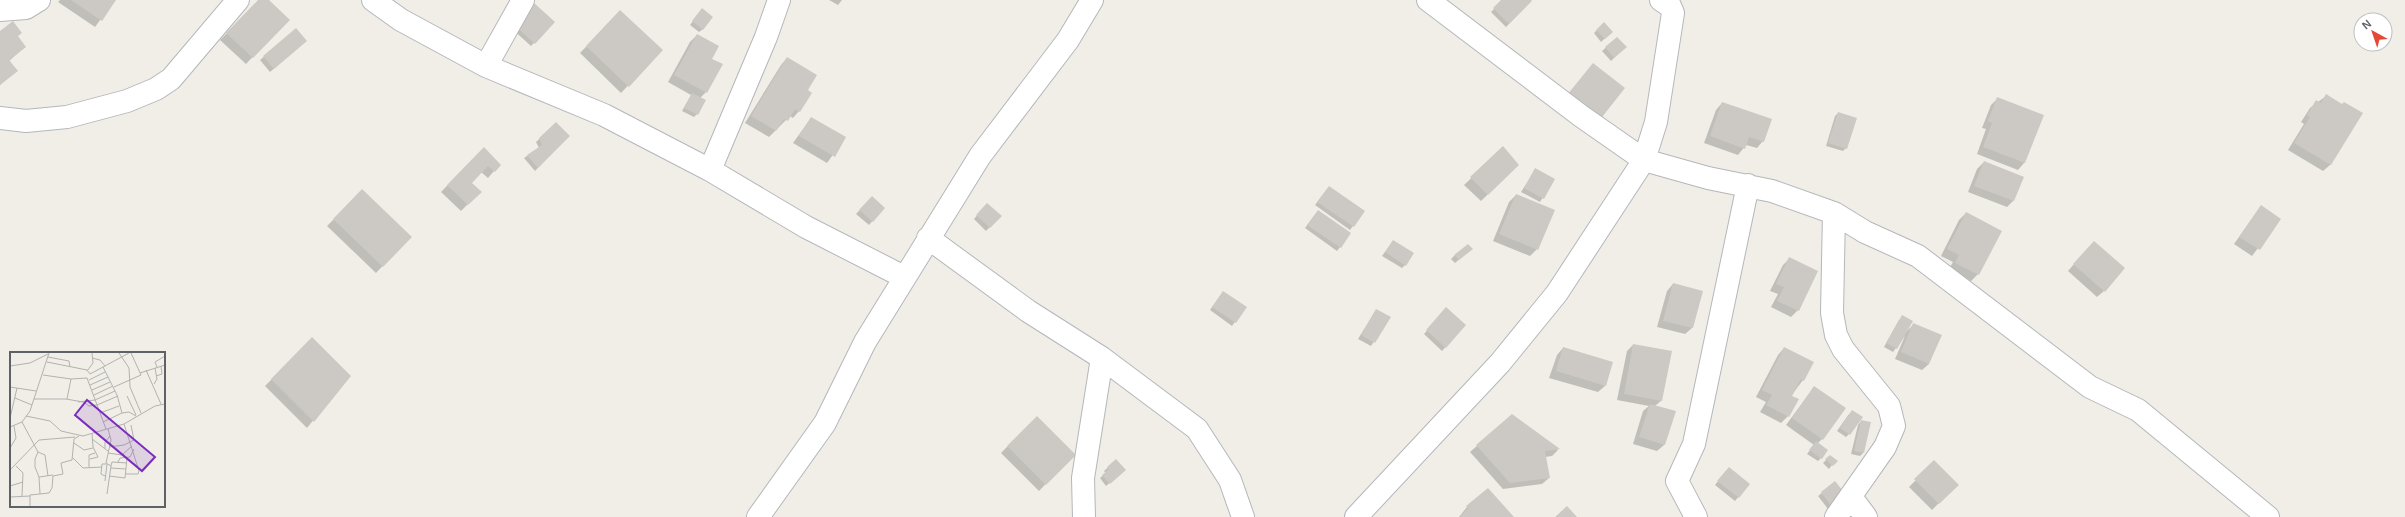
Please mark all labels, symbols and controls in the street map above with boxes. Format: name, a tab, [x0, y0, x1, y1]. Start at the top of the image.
north arrow	[2353, 12, 2393, 52]
text: N	[2360, 17, 2374, 31]
inset map	[10, 352, 165, 507]

